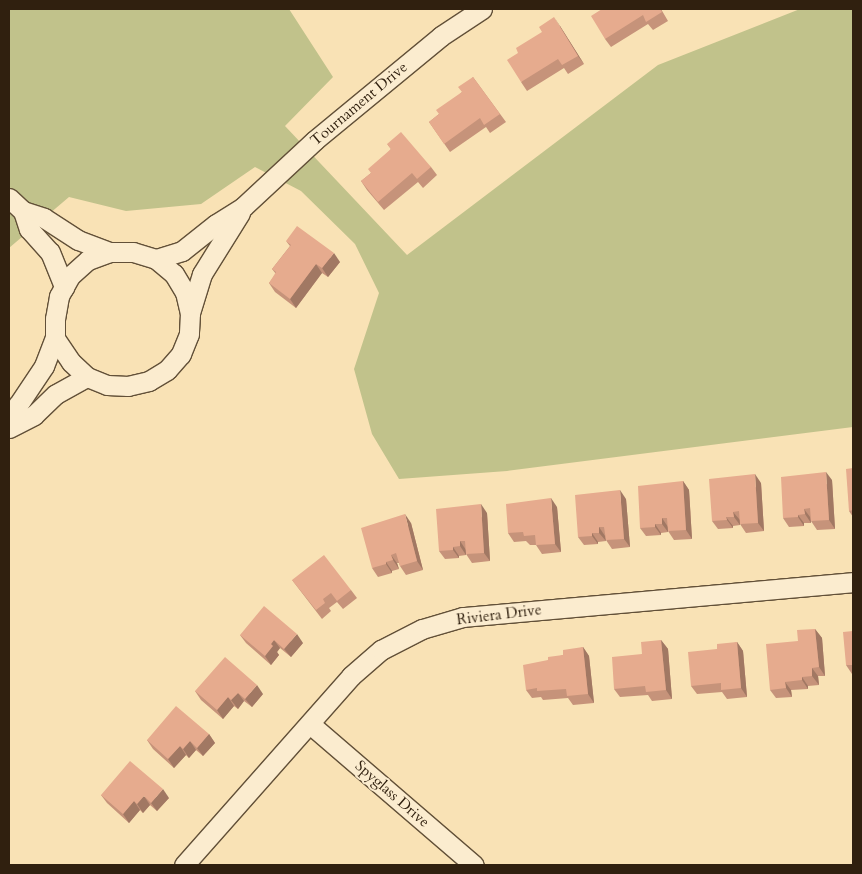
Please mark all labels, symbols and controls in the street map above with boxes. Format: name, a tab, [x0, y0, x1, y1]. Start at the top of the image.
street label: Tournament Drive	[307, 58, 411, 150]
street label: Riviera Drive	[455, 601, 543, 629]
street label: Spyglass Drive	[351, 757, 433, 831]

